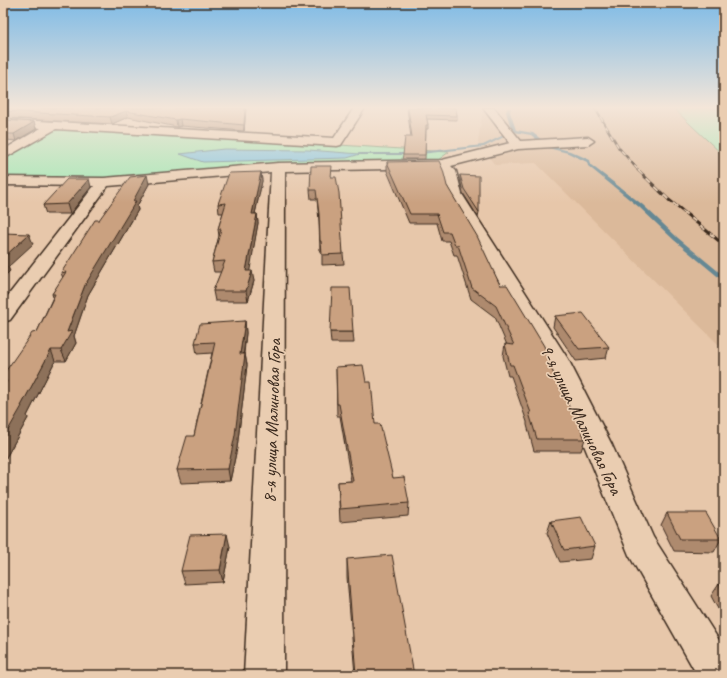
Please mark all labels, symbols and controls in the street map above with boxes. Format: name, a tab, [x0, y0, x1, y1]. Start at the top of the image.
street label: 8-я улица Малиновая Гора	[257, 337, 287, 504]
street label: 9-я улица Малиновая Гора	[534, 340, 629, 500]

